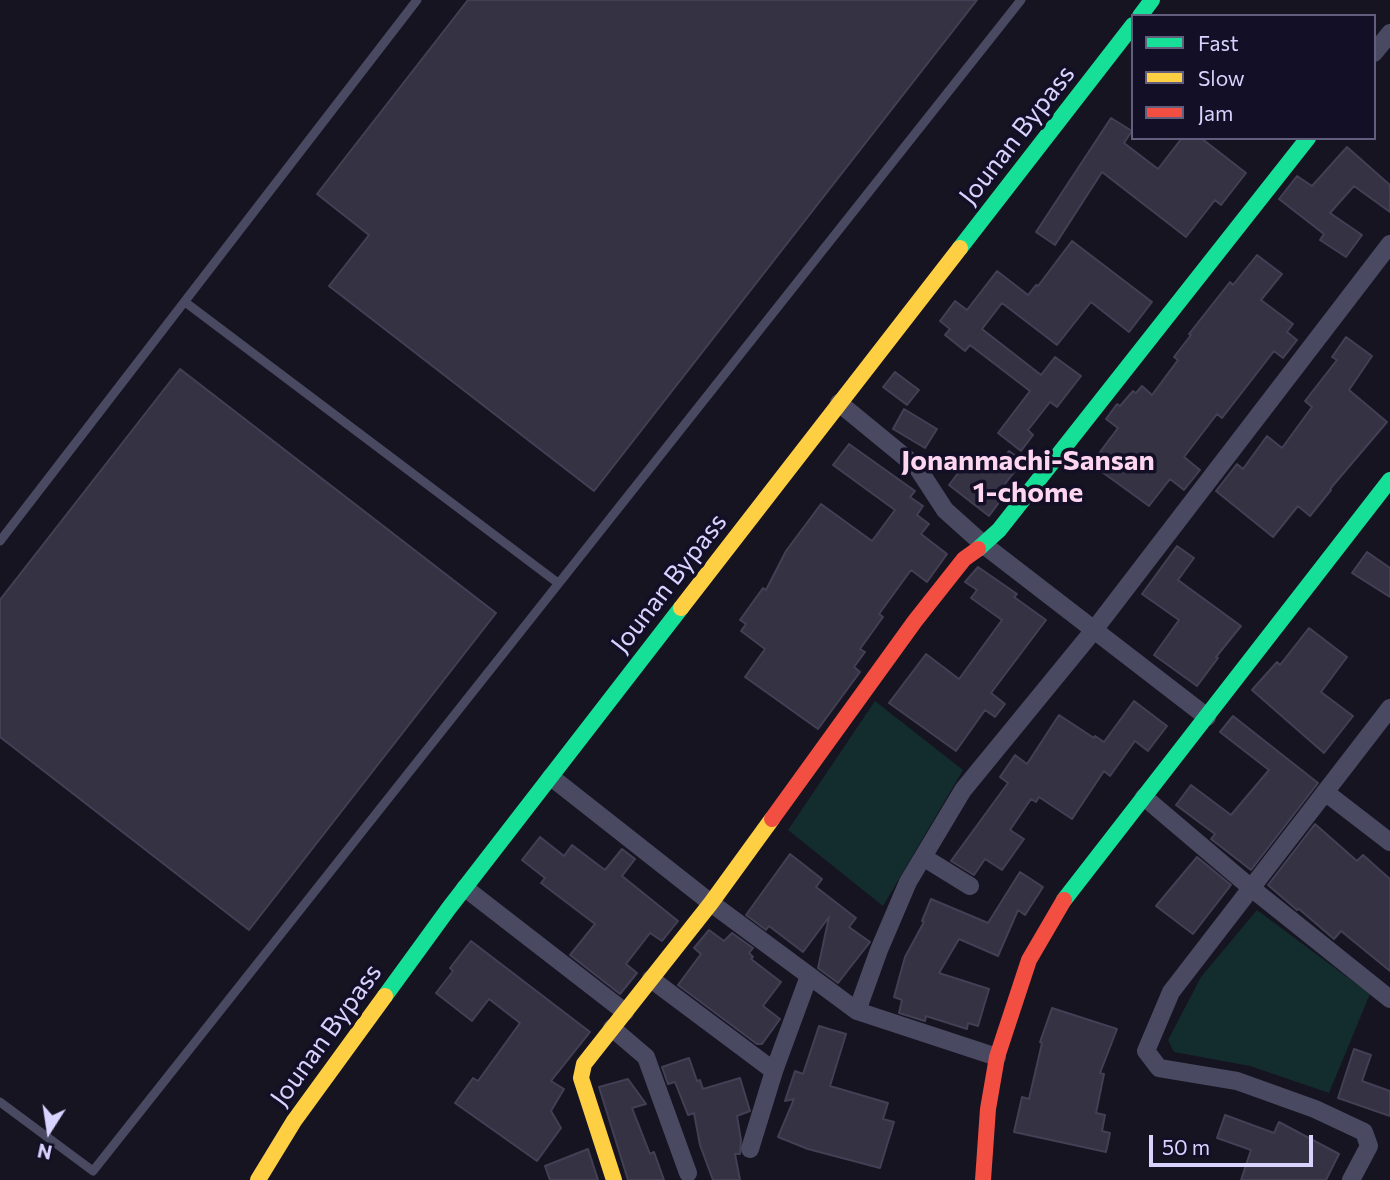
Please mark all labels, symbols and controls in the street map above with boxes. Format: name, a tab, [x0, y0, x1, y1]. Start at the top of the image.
legend	[1131, 14, 1376, 140]
text: Fast	[1198, 30, 1239, 55]
street label: Jounan Bypass	[953, 59, 1081, 211]
text: Slow	[1198, 65, 1245, 90]
text: Jam	[1198, 100, 1233, 125]
district label: Jonanmachi-Sansan 1-chome	[901, 444, 1155, 510]
street label: Jounan Bypass	[605, 507, 733, 659]
street label: Jounan Bypass	[264, 958, 388, 1112]
north arrow	[14, 1096, 84, 1166]
scale bar	[1152, 1120, 1316, 1164]
text: 50 m	[1162, 1134, 1210, 1159]
text: N	[35, 1139, 54, 1165]

